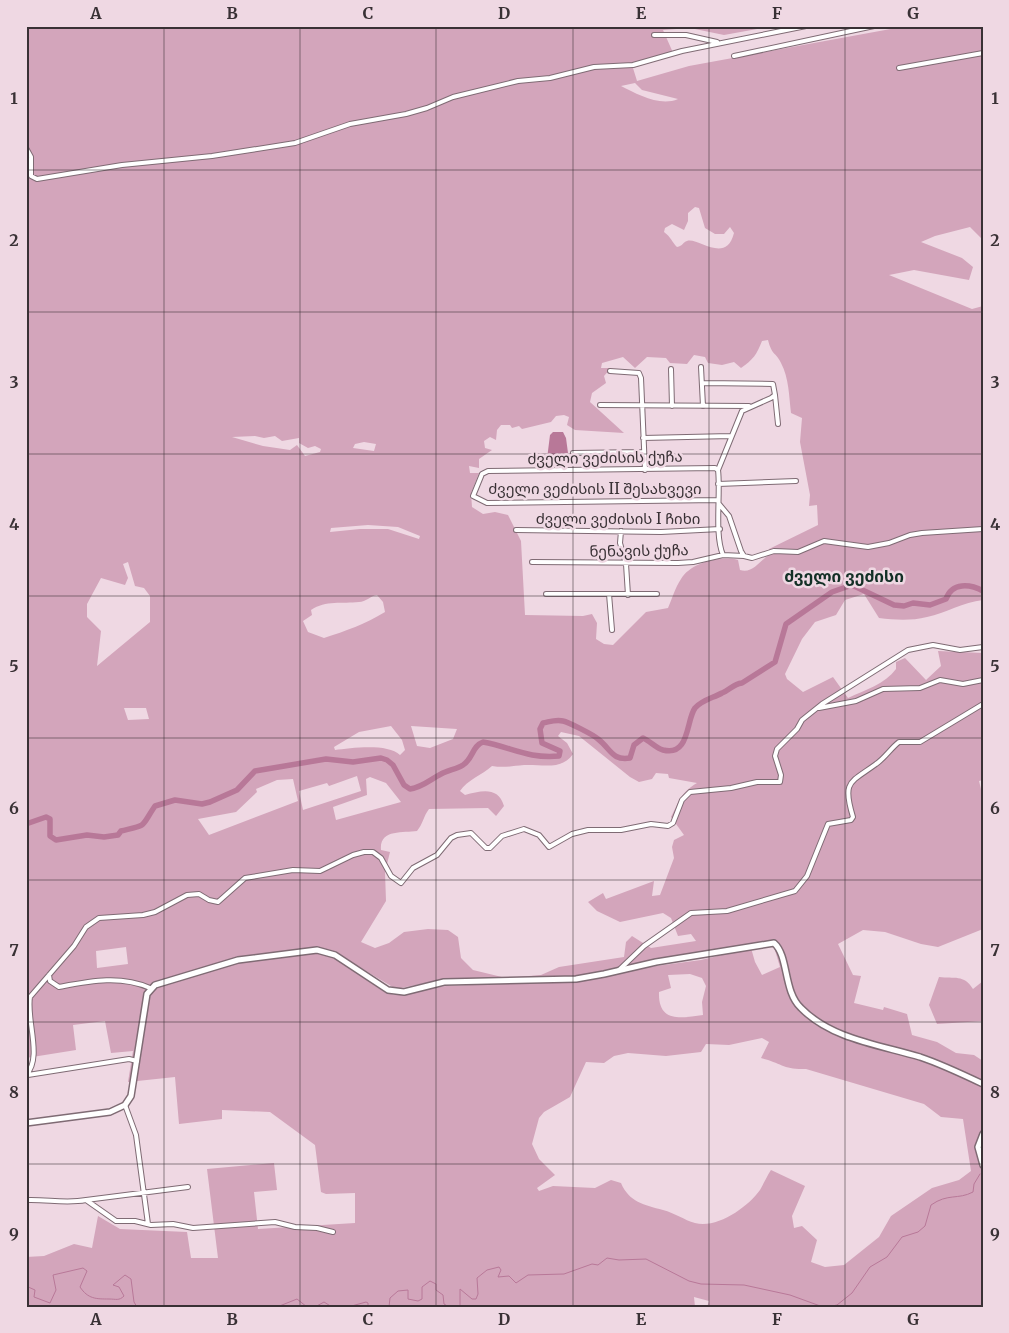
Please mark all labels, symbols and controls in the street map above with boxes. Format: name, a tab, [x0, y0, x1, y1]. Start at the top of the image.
text: A	[89, 3, 102, 23]
text: B	[226, 3, 238, 23]
text: C	[363, 3, 373, 23]
text: D	[498, 3, 510, 23]
text: E	[636, 3, 647, 23]
text: F	[772, 3, 782, 23]
text: G	[907, 3, 919, 23]
text: 1	[10, 88, 18, 108]
text: 1	[991, 88, 999, 108]
text: 2	[9, 230, 19, 250]
text: 2	[990, 230, 1000, 250]
text: 3	[9, 372, 19, 392]
text: 3	[990, 372, 1000, 392]
street label: ძველი ვეძისის ქუჩა	[527, 447, 683, 468]
street label: ძველი ვეძისის II შესახვევი	[488, 479, 702, 498]
street label: ძველი ვეძისის I ჩიხი	[536, 509, 700, 528]
text: 4	[9, 514, 19, 534]
text: 4	[990, 514, 1000, 534]
street label: ნენავის ქუჩა	[589, 540, 689, 561]
district label: ძველი ვეძისი	[784, 566, 904, 587]
text: 5	[9, 656, 19, 676]
text: 5	[990, 656, 1000, 676]
text: 6	[9, 798, 19, 818]
text: 6	[990, 798, 1000, 818]
text: 7	[9, 940, 19, 960]
text: 7	[990, 940, 1000, 960]
text: 8	[9, 1082, 19, 1102]
text: 8	[990, 1082, 1000, 1102]
text: 9	[9, 1224, 19, 1244]
text: 9	[990, 1224, 1000, 1244]
text: A	[89, 1309, 102, 1329]
text: B	[226, 1309, 238, 1329]
text: C	[363, 1309, 373, 1329]
text: D	[498, 1309, 510, 1329]
text: E	[636, 1309, 647, 1329]
text: F	[772, 1309, 782, 1329]
text: G	[907, 1309, 919, 1329]

